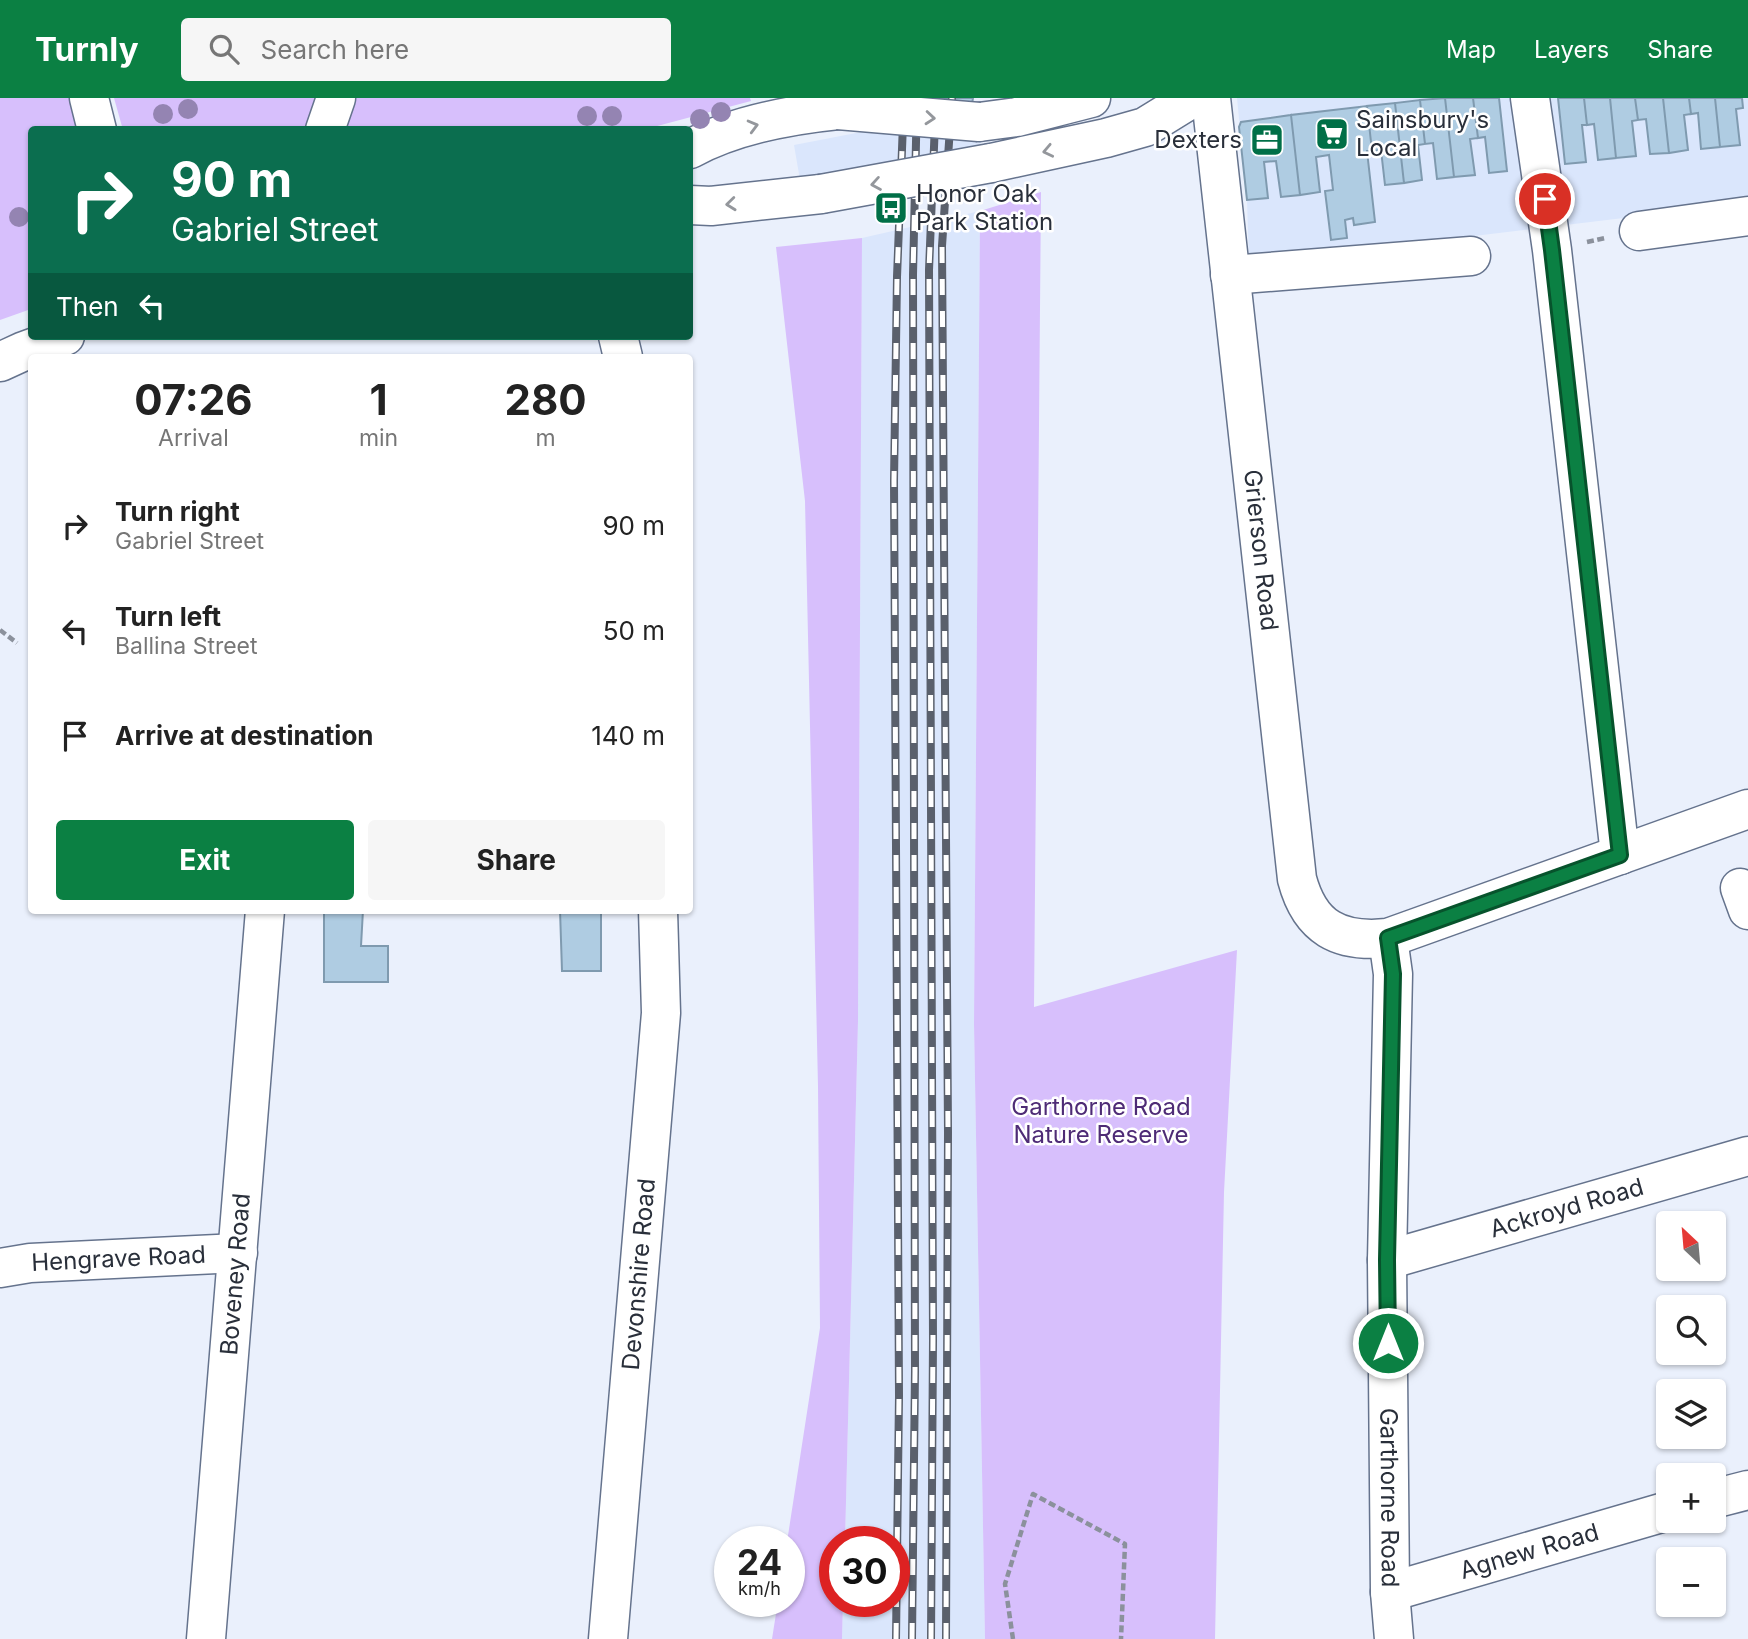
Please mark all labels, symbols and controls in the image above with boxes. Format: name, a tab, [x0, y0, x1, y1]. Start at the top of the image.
search box	[181, 18, 671, 81]
text: Turnly	[35, 29, 139, 69]
icon: search	[205, 30, 243, 68]
text: Search here	[261, 34, 409, 65]
text: Map	[1446, 35, 1496, 64]
text: Layers	[1534, 35, 1609, 64]
text: Share	[1647, 35, 1713, 64]
place label: Sainsbury's Local	[1356, 105, 1489, 162]
one-way arrow	[925, 110, 936, 125]
supermarket icon: Sainsbury's Local	[1313, 115, 1351, 153]
one-way arrow	[747, 119, 759, 134]
office icon: Dexters	[1248, 121, 1286, 159]
place label: Dexters	[1154, 125, 1242, 154]
one-way arrow	[1042, 142, 1054, 157]
text: 90 m	[171, 150, 292, 209]
icon: right	[56, 154, 147, 245]
pin	[1515, 169, 1575, 229]
one-way arrow	[870, 176, 882, 191]
place label: Honor Oak Park Station	[916, 179, 1053, 236]
icon: arrive	[1526, 180, 1564, 218]
bus stop icon: Honor Oak Park Station	[872, 189, 910, 227]
one-way arrow	[725, 196, 736, 211]
text: Gabriel Street	[171, 210, 378, 249]
icon: left	[133, 287, 171, 325]
text: Then	[56, 291, 119, 322]
text: 07:26	[134, 374, 253, 425]
text: 1	[370, 374, 388, 425]
text: 280	[505, 374, 587, 425]
text: Arrival	[158, 424, 229, 452]
text: min	[359, 424, 398, 452]
text: m	[536, 424, 556, 452]
street label: Grierson Road	[1238, 468, 1285, 632]
text: Turn right	[115, 496, 240, 527]
icon: right	[56, 507, 94, 545]
text: 90 m	[602, 510, 665, 541]
text: Gabriel Street	[115, 527, 264, 555]
text: Turn left	[115, 601, 221, 632]
icon: left	[56, 612, 94, 650]
text: 50 m	[603, 615, 665, 646]
text: Ballina Street	[115, 632, 258, 660]
icon: arrive	[56, 717, 94, 755]
text: Arrive at destination	[115, 720, 374, 751]
text: 140 m	[591, 720, 665, 751]
button: Exit	[56, 820, 354, 900]
button: Share	[368, 820, 665, 900]
park label: Garthorne Road Nature Reserve	[1011, 1092, 1191, 1149]
street label: Ackroyd Road	[1486, 1172, 1647, 1244]
street label: Devonshire Road	[616, 1177, 661, 1371]
street label: Boveney Road	[214, 1192, 256, 1356]
north arrow	[1656, 1211, 1726, 1281]
map controls	[1656, 1211, 1726, 1617]
street label: Hengrave Road	[31, 1240, 206, 1277]
button: search	[1656, 1295, 1726, 1365]
position arrow	[1351, 1306, 1425, 1380]
button: layers	[1656, 1379, 1726, 1449]
street label: Garthorne Road	[1374, 1408, 1405, 1587]
button: +	[1656, 1463, 1726, 1533]
street label: Agnew Road	[1456, 1517, 1602, 1585]
speed limit sign: 30	[819, 1526, 910, 1617]
text: 24	[737, 1541, 782, 1583]
button: −	[1656, 1547, 1726, 1617]
text: km/h	[738, 1578, 781, 1599]

